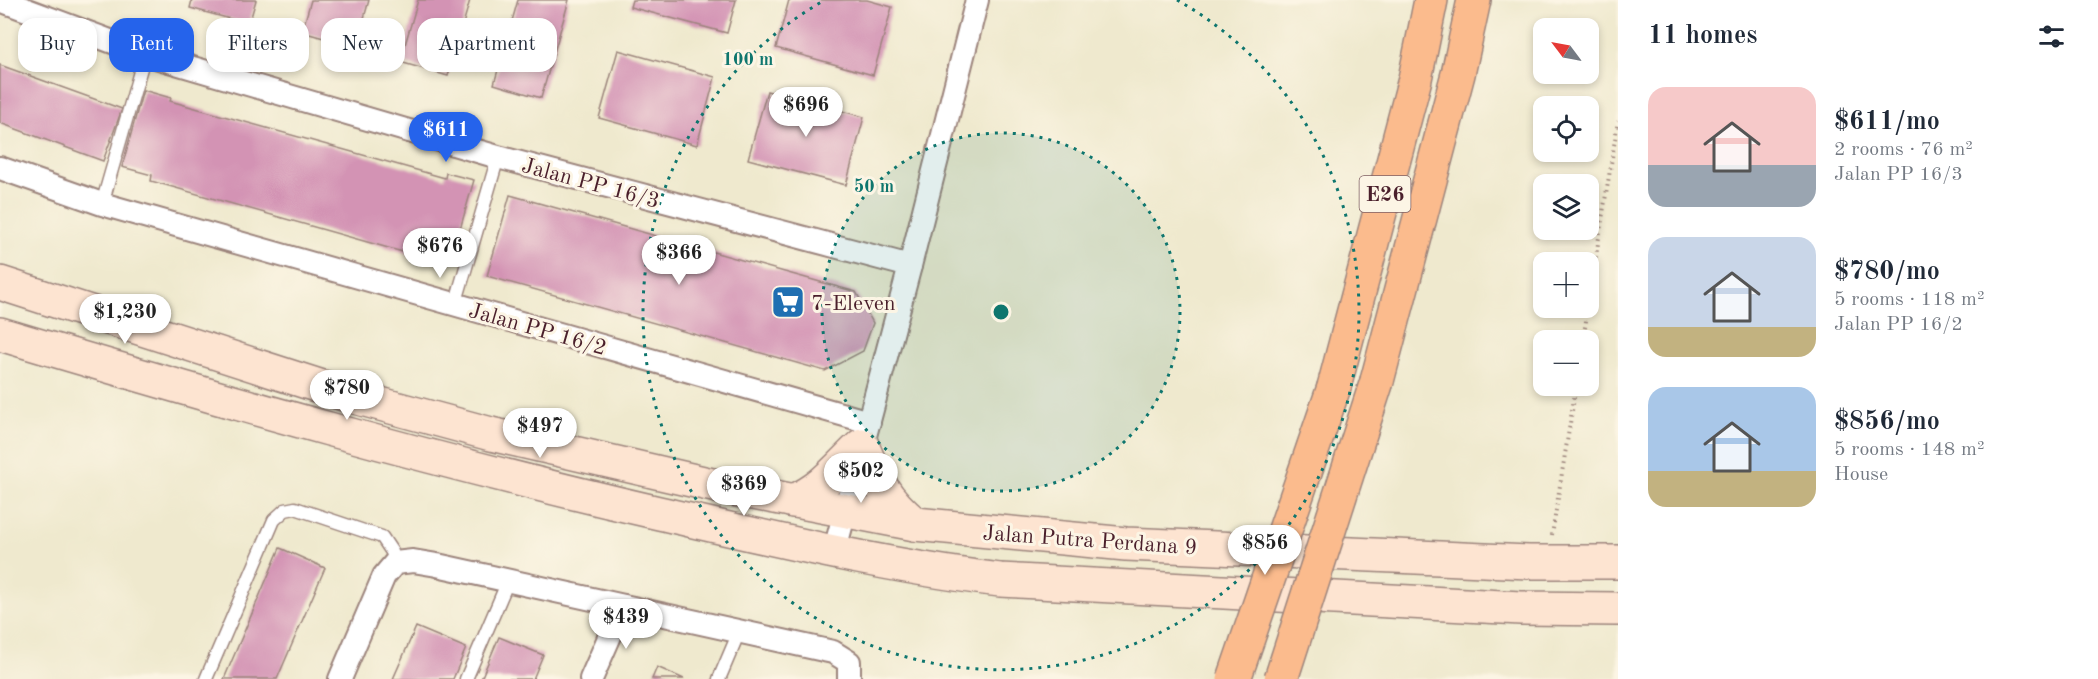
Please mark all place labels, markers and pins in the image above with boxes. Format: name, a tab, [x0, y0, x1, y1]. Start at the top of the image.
pin: $696	[770, 87, 842, 138]
pin: $611	[410, 112, 482, 163]
pin: $676	[404, 228, 476, 279]
pin: $366	[643, 235, 715, 286]
supermarket icon: 7-Eleven	[770, 284, 806, 320]
place label: 7-Eleven	[811, 293, 896, 315]
pin: $1,230	[76, 294, 174, 345]
centre of rings	[991, 302, 1011, 322]
pin: $780	[311, 370, 383, 421]
pin: $497	[504, 408, 576, 459]
pin: $502	[825, 453, 897, 504]
pin: $369	[708, 466, 780, 517]
pin: $856	[1229, 525, 1301, 576]
pin: $439	[590, 599, 662, 650]

